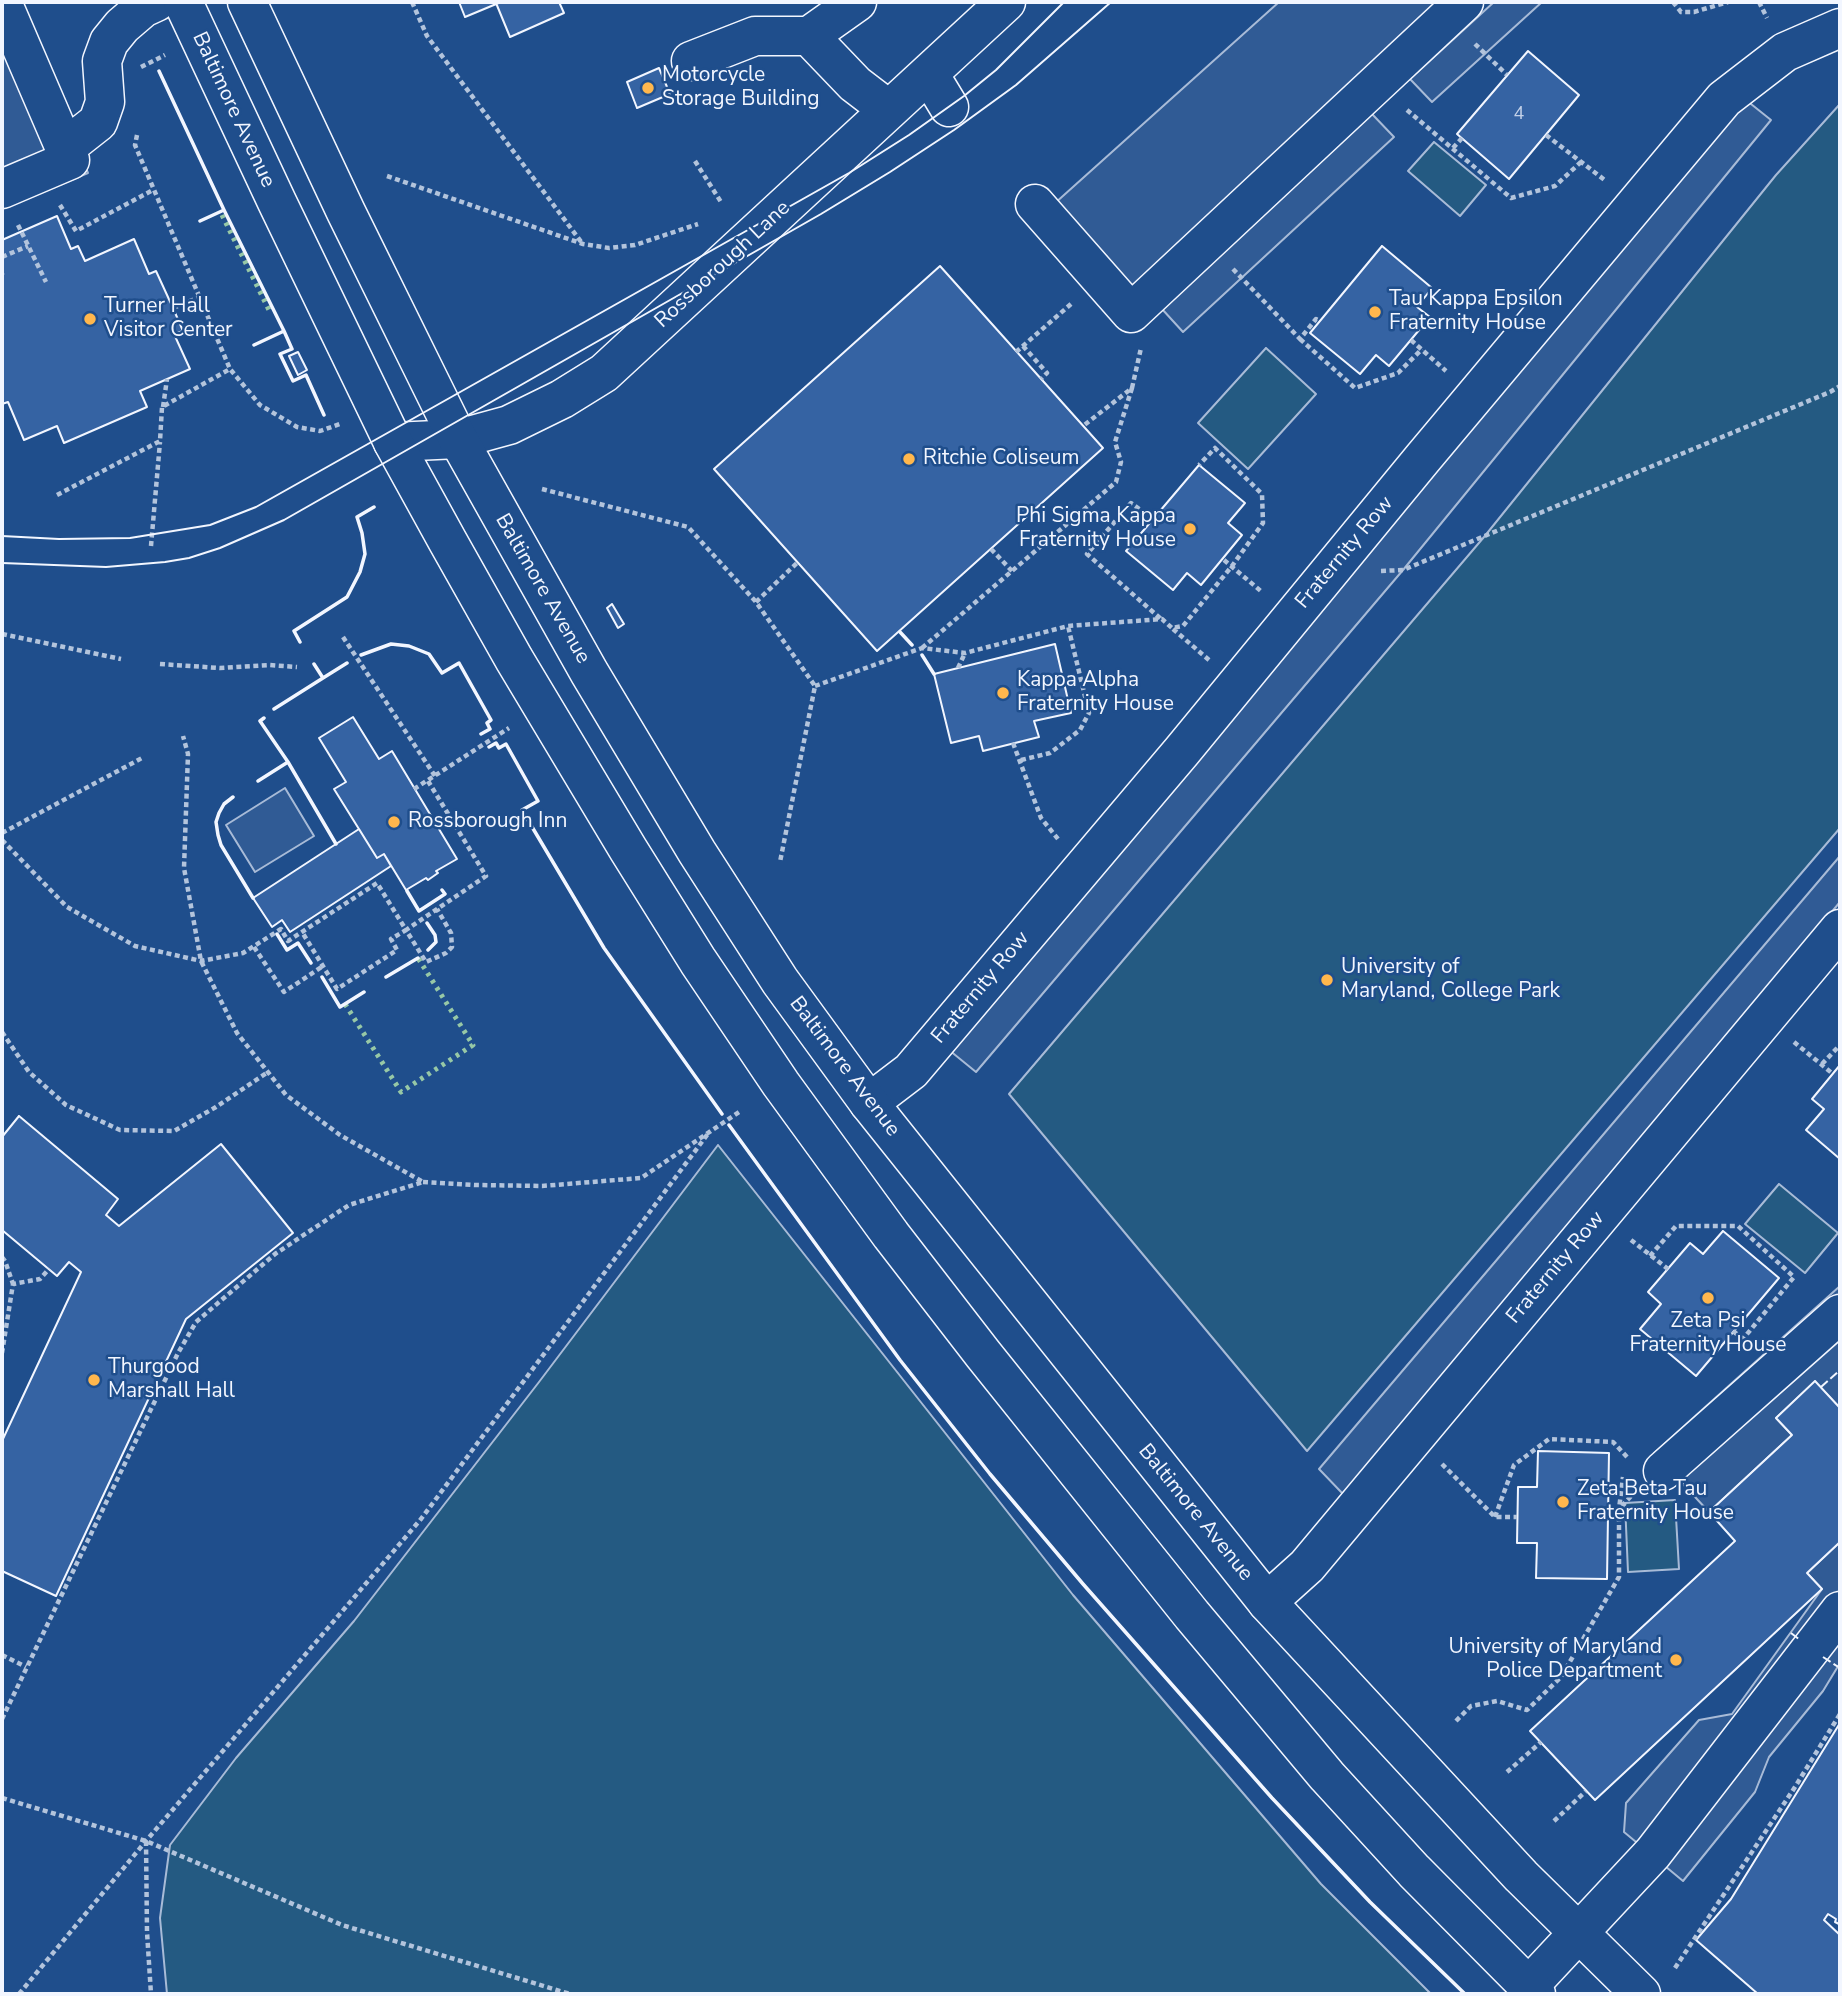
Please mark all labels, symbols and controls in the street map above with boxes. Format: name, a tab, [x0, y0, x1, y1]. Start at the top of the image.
street label: Baltimore Avenue	[186, 28, 280, 192]
place label: Motorcycle Storage Building	[662, 63, 820, 113]
marker: Motorcycle Storage Building	[640, 80, 656, 96]
house number: 4	[1514, 104, 1524, 126]
street label: Rossborough Lane	[650, 196, 796, 334]
place label: Tau Kappa Epsilon Fraternity House	[1389, 287, 1563, 337]
place label: Turner Hall Visitor Center	[104, 294, 233, 344]
marker: Tau Kappa Epsilon Fraternity House	[1367, 304, 1383, 320]
marker: Turner Hall Visitor Center	[82, 311, 98, 327]
place label: Ritchie Coliseum	[923, 446, 1079, 472]
marker: Ritchie Coliseum	[901, 451, 917, 467]
street label: Fraternity Row	[1291, 492, 1399, 614]
place label: Phi Sigma Kappa Fraternity House	[1016, 504, 1176, 554]
street label: Baltimore Avenue	[489, 510, 595, 668]
marker: Phi Sigma Kappa Fraternity House	[1182, 521, 1198, 537]
place label: Kappa Alpha Fraternity House	[1017, 668, 1174, 718]
marker: Kappa Alpha Fraternity House	[995, 685, 1011, 701]
place label: Rossborough Inn	[408, 809, 567, 835]
marker: Rossborough Inn	[386, 814, 402, 830]
street label: Fraternity Row	[927, 927, 1035, 1049]
place label: University of Maryland, College Park	[1341, 955, 1560, 1005]
marker: University of Maryland, College Park	[1319, 972, 1335, 988]
street label: Baltimore Avenue	[783, 992, 905, 1142]
street label: Fraternity Row	[1502, 1207, 1610, 1329]
marker: Zeta Psi Fraternity House	[1700, 1290, 1716, 1306]
place label: Zeta Psi Fraternity House	[1630, 1309, 1786, 1359]
place label: Thurgood Marshall Hall	[108, 1355, 235, 1405]
marker: Thurgood Marshall Hall	[86, 1372, 102, 1388]
street label: Baltimore Avenue	[1132, 1440, 1258, 1586]
place label: Zeta Beta Tau Fraternity House	[1577, 1477, 1734, 1527]
marker: Zeta Beta Tau Fraternity House	[1555, 1494, 1571, 1510]
place label: University of Maryland Police Department	[1449, 1635, 1662, 1685]
marker: University of Maryland Police Department	[1668, 1652, 1684, 1668]

